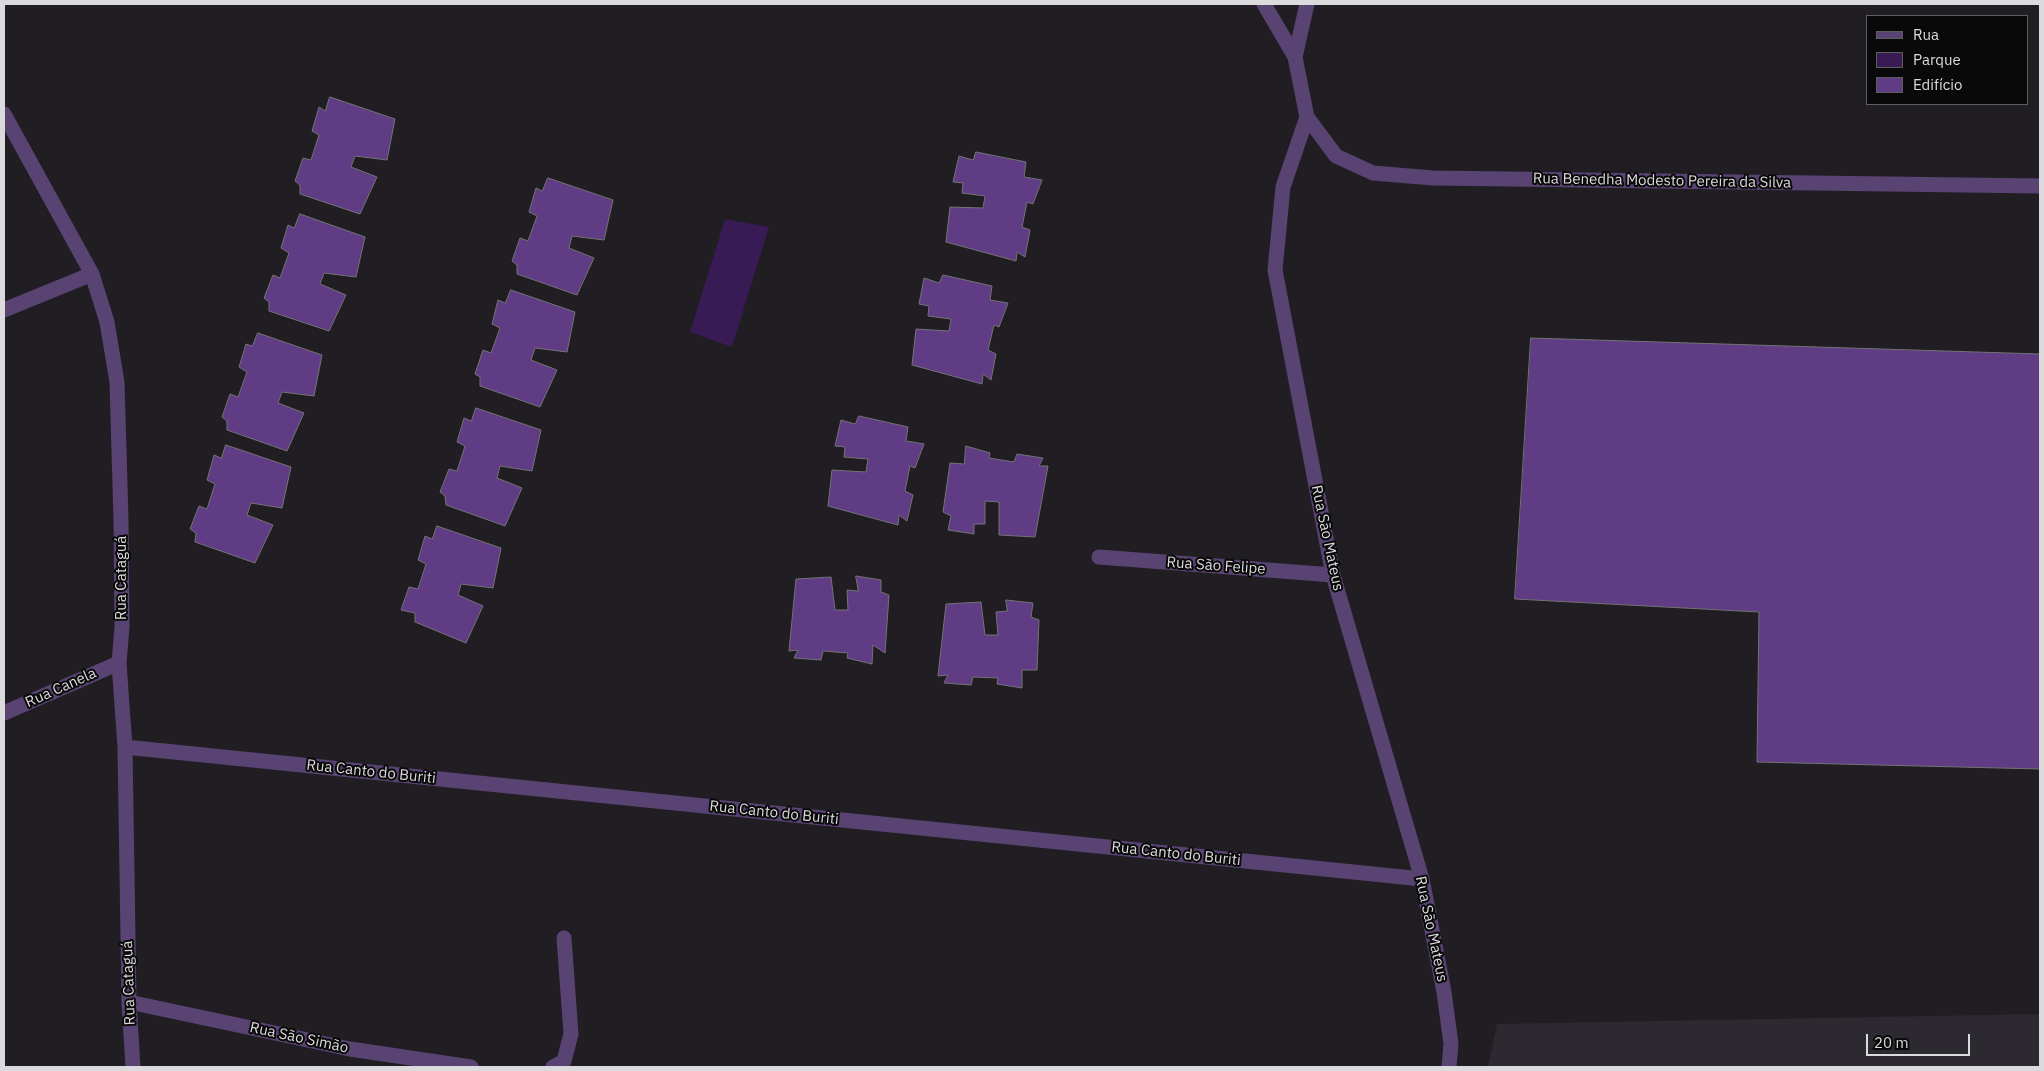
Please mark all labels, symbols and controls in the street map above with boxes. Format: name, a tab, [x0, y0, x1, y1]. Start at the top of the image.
legend	[1866, 15, 2029, 105]
text: Rua	[1913, 25, 1939, 44]
text: Parque	[1913, 50, 1961, 69]
text: Edifício	[1913, 75, 1962, 94]
street label: Rua Benedha Modesto Pereira da Silva	[1533, 170, 1791, 192]
street label: Rua São Mateus	[1307, 483, 1347, 593]
street label: Rua Cataguá	[113, 536, 131, 620]
street label: Rua São Felipe	[1166, 554, 1266, 578]
street label: Rua Canela	[23, 664, 99, 712]
street label: Rua Canto do Buriti	[305, 756, 437, 788]
street label: Rua Canto do Buriti	[708, 797, 840, 829]
street label: Rua Canto do Buriti	[1110, 838, 1242, 870]
street label: Rua São Mateus	[1411, 874, 1451, 984]
street label: Rua Cataguá	[119, 940, 139, 1026]
street label: Rua São Simão	[248, 1019, 350, 1057]
scale bar	[1869, 1024, 1973, 1056]
text: 20 m	[1874, 1033, 1909, 1052]

